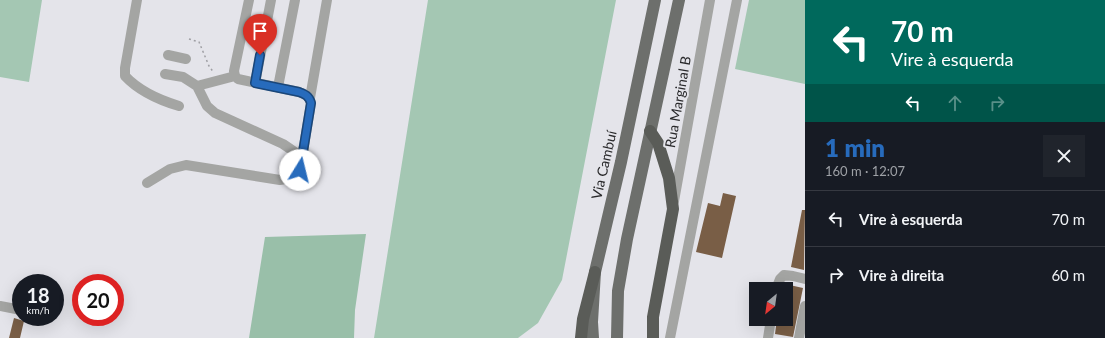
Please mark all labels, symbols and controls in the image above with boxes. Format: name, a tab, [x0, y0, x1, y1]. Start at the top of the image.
pin	[243, 14, 277, 55]
text: 70 m	[891, 14, 954, 48]
icon: left	[825, 16, 877, 68]
icon: arrive	[249, 20, 271, 42]
text: Vire à esquerda	[891, 48, 1014, 70]
street label: Rua Marginal B	[661, 55, 694, 149]
icon: left	[902, 92, 924, 114]
icon: ahead	[944, 92, 966, 114]
icon: right	[986, 92, 1008, 114]
street label: Via Cambuí	[587, 128, 620, 201]
text: 1 min	[825, 133, 885, 162]
button: close	[1043, 135, 1085, 177]
position arrow	[279, 149, 321, 191]
text: 160 m · 12:07	[825, 163, 905, 179]
icon: left	[825, 208, 847, 230]
text: Vire à esquerda	[859, 210, 963, 228]
text: 70 m	[1051, 210, 1085, 228]
icon: right	[825, 264, 847, 286]
text: Vire à direita	[859, 266, 944, 284]
text: 60 m	[1051, 266, 1085, 284]
speed limit sign: 20	[72, 274, 124, 326]
north arrow	[749, 282, 793, 326]
map controls	[749, 282, 793, 326]
text: 18	[26, 283, 50, 307]
text: km/h	[26, 304, 50, 316]

